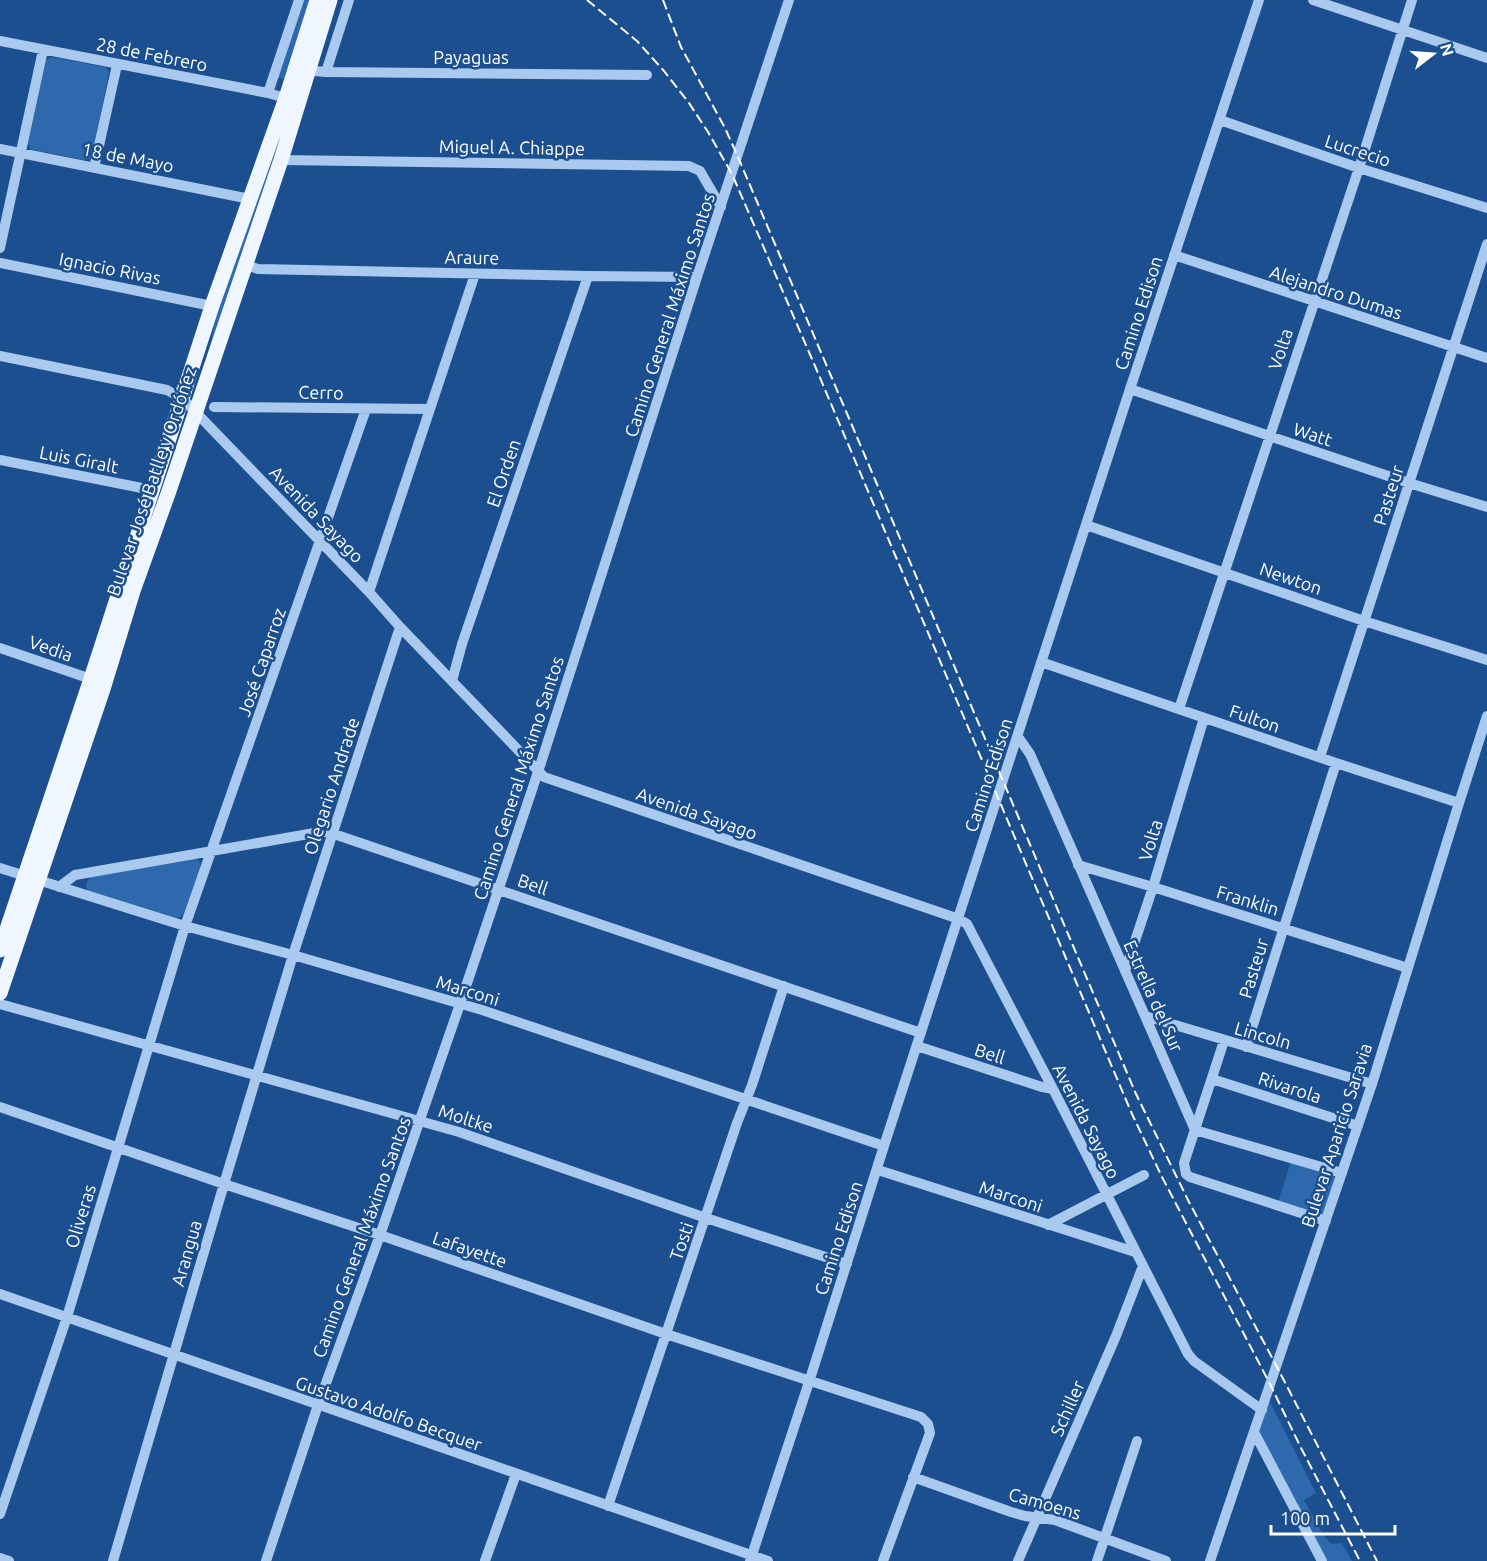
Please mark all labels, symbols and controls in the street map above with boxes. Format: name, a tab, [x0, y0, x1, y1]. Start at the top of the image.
north arrow	[1403, 24, 1463, 84]
street label: 28 de Febrero	[95, 33, 209, 75]
text: N	[1437, 41, 1458, 58]
street label: Payaguas	[433, 47, 509, 67]
street label: Lucrecio	[1323, 130, 1393, 170]
street label: Miguel A. Chiappe	[439, 136, 585, 158]
street label: 18 de Mayo	[80, 138, 176, 176]
street label: Camino General Máximo Santos	[620, 190, 718, 439]
street label: Araure	[444, 247, 500, 267]
street label: Ignacio Rivas	[57, 248, 163, 288]
street label: Camino Edison	[1110, 254, 1166, 372]
street label: Alejandro Dumas	[1267, 261, 1405, 323]
street label: Volta	[1264, 326, 1296, 372]
street label: Bulevar José Batlle y Ordóñez	[102, 364, 200, 598]
street label: Cerro	[298, 382, 344, 402]
street label: Watt	[1291, 418, 1335, 450]
street label: El Orden	[482, 436, 524, 510]
street label: Luis Giralt	[38, 442, 120, 476]
street label: Avenida Sayago	[266, 462, 368, 566]
street label: Pasteur	[1369, 462, 1407, 527]
street label: Newton	[1257, 558, 1325, 598]
street label: José Caparroz	[233, 605, 289, 719]
street label: Vedia	[27, 631, 75, 665]
street label: Camino General Máximo Santos	[469, 653, 567, 902]
street label: Fulton	[1227, 700, 1283, 736]
street label: Olegario Andrade	[299, 715, 363, 857]
street label: Camino Edison	[960, 716, 1016, 834]
street label: Avenida Sayago	[634, 783, 760, 843]
street label: Volta	[1134, 817, 1166, 863]
street label: Bell	[515, 870, 551, 899]
street label: Franklin	[1214, 881, 1282, 919]
street label: Pasteur	[1234, 935, 1272, 1000]
street label: Estrella del Sur	[1120, 937, 1188, 1055]
street label: Marconi	[434, 971, 502, 1009]
street label: Lincoln	[1233, 1017, 1293, 1053]
street label: Bell	[972, 1039, 1008, 1067]
street label: Bulevar Aparicio Saravia	[1297, 1040, 1375, 1230]
street label: Avenida Sayago	[1049, 1060, 1125, 1182]
street label: Rivarola	[1256, 1067, 1324, 1107]
street label: Moltke	[436, 1100, 496, 1136]
street label: Camino General Máximo Santos	[308, 1114, 414, 1360]
street label: Marconi	[977, 1176, 1045, 1216]
street label: Camino Edison	[810, 1179, 866, 1297]
street label: Oliveras	[61, 1182, 99, 1250]
street label: Arangua	[167, 1218, 205, 1288]
street label: Tosti	[665, 1219, 697, 1263]
street label: Lafayette	[430, 1227, 510, 1271]
street label: Gustavo Adolfo Becquer	[293, 1372, 485, 1454]
street label: Schiller	[1046, 1377, 1088, 1439]
street label: Camoens	[1006, 1483, 1084, 1523]
scale bar	[1271, 1498, 1396, 1536]
text: 100 m	[1280, 1508, 1330, 1528]

